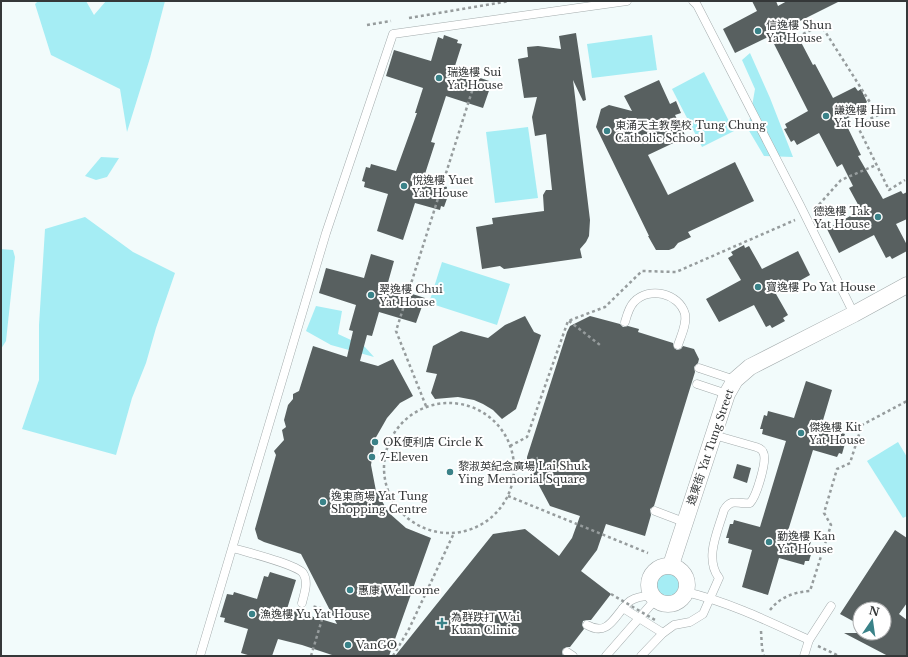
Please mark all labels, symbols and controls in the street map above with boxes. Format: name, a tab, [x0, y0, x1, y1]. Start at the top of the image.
place label: 信逸樓 Shun Yat House	[765, 18, 832, 45]
marker: 信逸樓 Shun Yat House	[753, 26, 763, 36]
place label: 瑞逸樓 Sui Yat House	[446, 65, 503, 92]
marker: 瑞逸樓 Sui Yat House	[434, 73, 444, 83]
place label: 謙逸樓 Him Yat House	[833, 103, 896, 130]
marker: 謙逸樓 Him Yat House	[821, 111, 831, 121]
place label: 東涌天主教學校 Tung Chung Catholic School	[615, 118, 766, 145]
marker: 東涌天主教學校 Tung Chung Catholic School	[602, 126, 612, 136]
place label: 悅逸樓 Yuet Yat House	[411, 173, 474, 200]
marker: 悅逸樓 Yuet Yat House	[399, 181, 409, 191]
place label: 德逸樓 Tak Yat House	[813, 204, 870, 231]
marker: 德逸樓 Tak Yat House	[873, 212, 883, 222]
place label: 寶逸樓 Po Yat House	[766, 280, 875, 294]
place label: 翠逸樓 Chui Yat House	[378, 282, 443, 309]
marker: 寶逸樓 Po Yat House	[753, 282, 763, 292]
marker: 翠逸樓 Chui Yat House	[366, 290, 376, 300]
street label: 逸東街 Yat Tung Street	[684, 386, 737, 507]
place label: 傑逸樓 Kit Yat House	[808, 420, 865, 447]
marker: 傑逸樓 Kit Yat House	[796, 428, 806, 438]
place label: OK便利店 Circle K	[383, 435, 484, 449]
marker: OK便利店 Circle K	[370, 437, 380, 447]
place label: 7-Eleven	[380, 450, 429, 464]
marker: 7-Eleven	[367, 452, 377, 462]
place label: 黎淑英紀念廣場 Lai Shuk Ying Memorial Square	[457, 459, 588, 486]
marker: 黎淑英紀念廣場 Lai Shuk Ying Memorial Square	[445, 467, 455, 477]
place label: 逸東商場 Yat Tung Shopping Centre	[331, 489, 428, 516]
marker: 逸東商場 Yat Tung Shopping Centre	[318, 497, 328, 507]
place label: 勤逸樓 Kan Yat House	[776, 529, 836, 556]
marker: 勤逸樓 Kan Yat House	[764, 537, 774, 547]
place label: 惠康 Wellcome	[358, 583, 440, 597]
marker: 惠康 Wellcome	[345, 585, 355, 595]
north arrow	[852, 601, 892, 641]
text: N	[868, 603, 882, 619]
place label: 漁逸樓 Yu Yat House	[260, 607, 370, 621]
marker: 漁逸樓 Yu Yat House	[247, 609, 257, 619]
place label: 為群跌打 Wai Kuan Clinic	[451, 610, 520, 637]
marker: 為群跌打 Wai Kuan Clinic	[436, 617, 448, 629]
place label: VanGO	[355, 638, 397, 652]
marker: VanGO	[343, 640, 353, 650]

